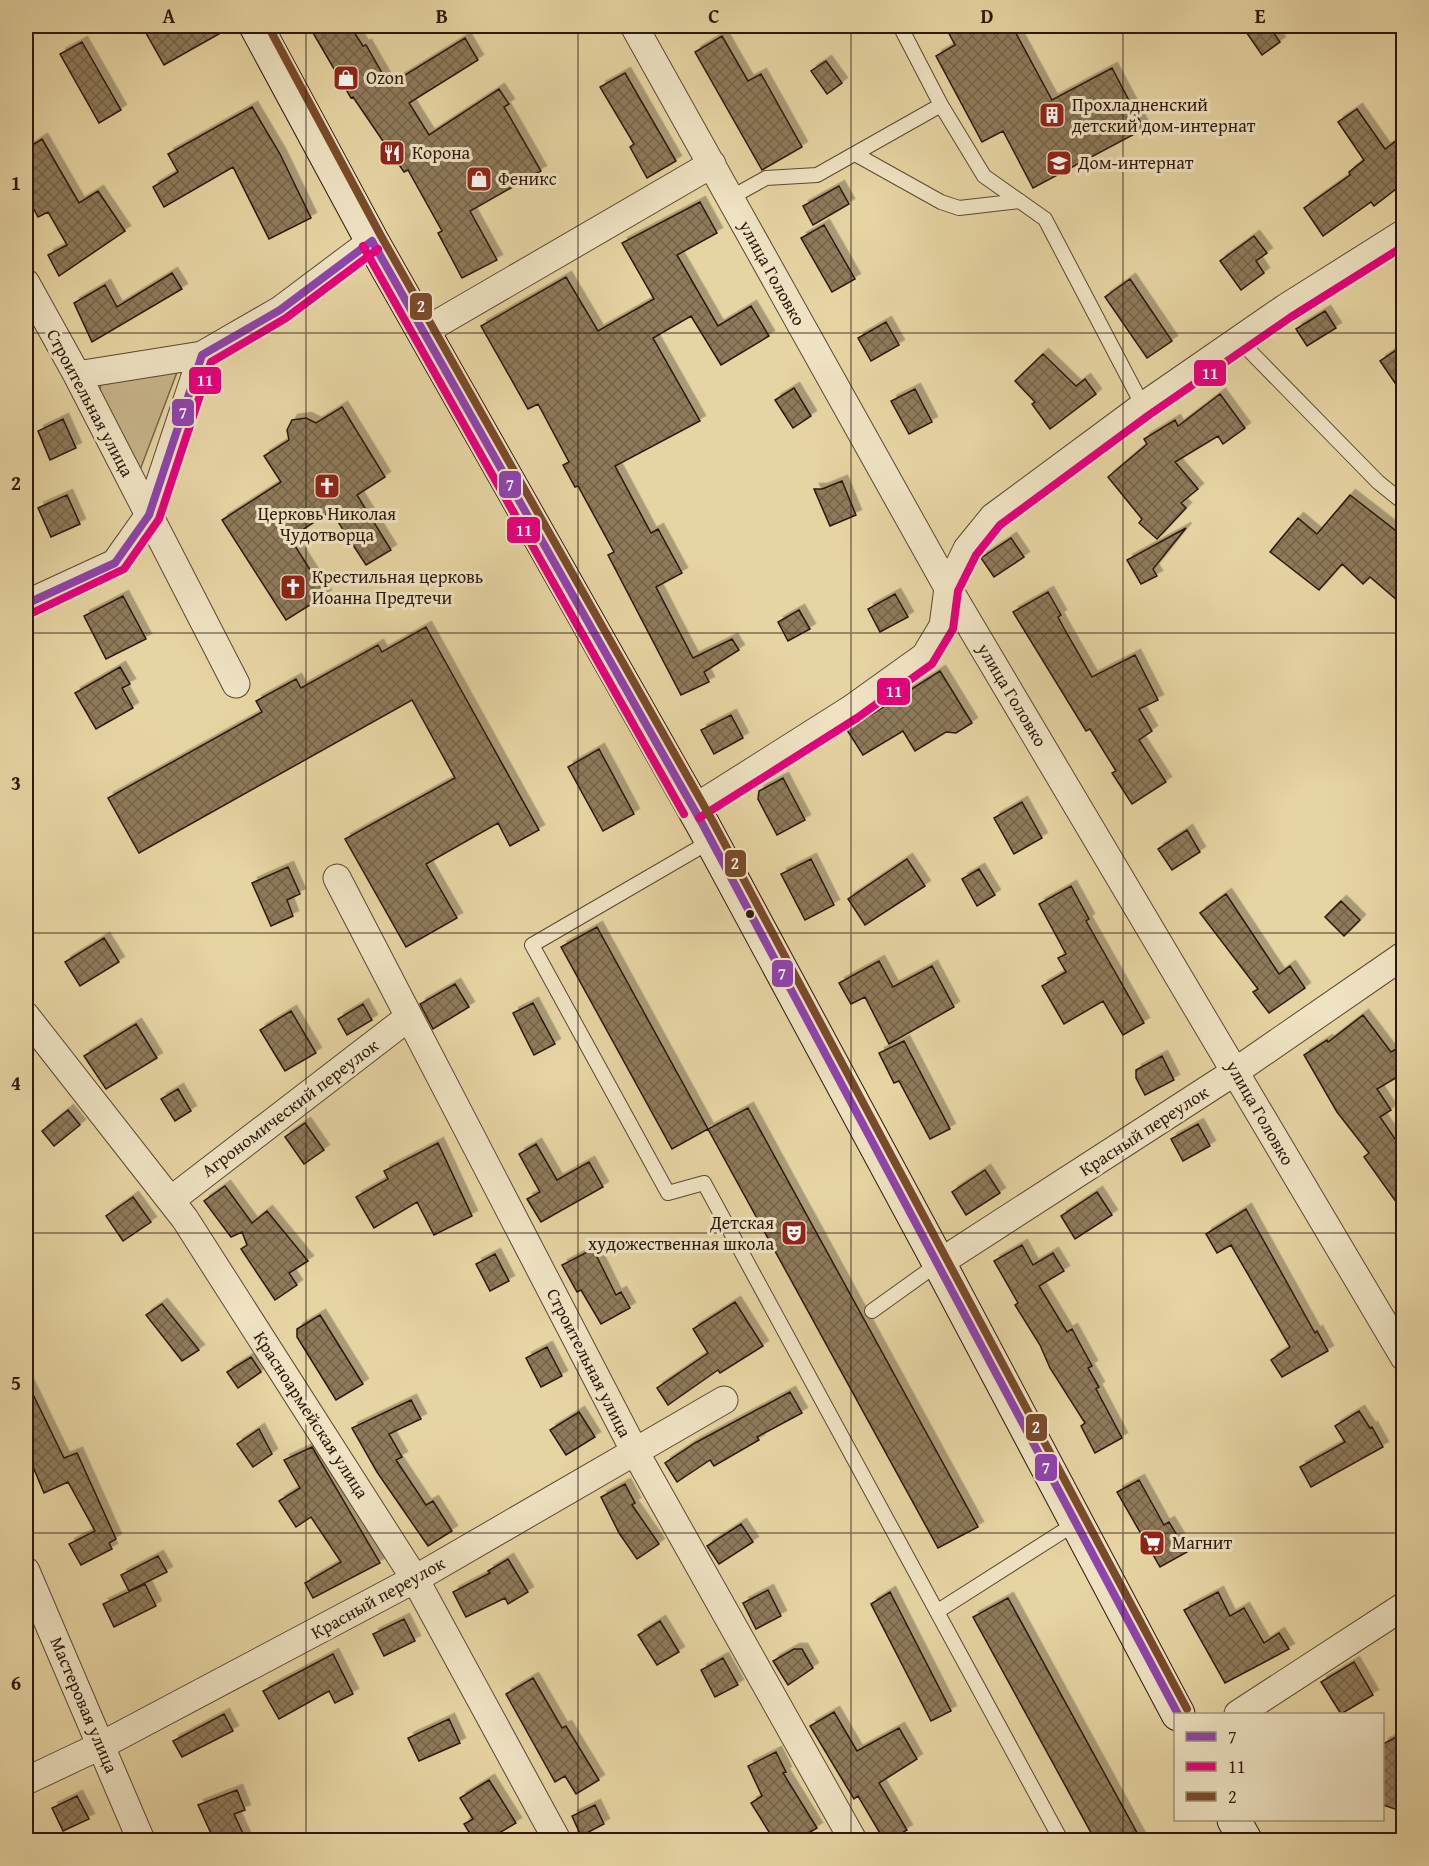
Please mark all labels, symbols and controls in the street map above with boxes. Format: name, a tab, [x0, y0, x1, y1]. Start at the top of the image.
text: A	[163, 1, 176, 30]
text: B	[436, 1, 448, 30]
text: C	[708, 1, 720, 30]
text: D	[980, 1, 994, 30]
text: E	[1255, 1, 1266, 30]
shop icon: Ozon	[331, 63, 361, 93]
place label: Ozon	[366, 64, 404, 91]
place label: Прохладненский детский дом-интернат	[1072, 91, 1256, 139]
building icon: Прохладненский детский дом-интернат	[1037, 100, 1067, 130]
restaurant icon: Корона	[377, 138, 407, 168]
place label: Корона	[412, 139, 471, 166]
school or university icon: Дом-интернат	[1044, 148, 1074, 178]
place label: Дом-интернат	[1077, 149, 1194, 176]
shop icon: Феникс	[464, 164, 494, 194]
place label: Феникс	[498, 165, 557, 192]
text: 1	[11, 168, 21, 197]
street label: улица Головко	[732, 214, 813, 330]
line badge: 2	[409, 292, 433, 321]
text: 2	[417, 294, 425, 318]
street label: Строительная улица	[40, 324, 141, 482]
line badge: 11	[1193, 359, 1227, 387]
text: 11	[1202, 361, 1218, 385]
line badge: 11	[188, 366, 222, 395]
text: 11	[197, 368, 213, 392]
line badge: 7	[171, 398, 195, 427]
text: 7	[179, 400, 187, 424]
text: 2	[11, 468, 21, 497]
line badge: 7	[498, 470, 522, 499]
church icon: Церковь Николая Чудотворца	[312, 471, 342, 501]
text: 7	[506, 472, 514, 496]
place label: Церковь Николая Чудотворца	[258, 500, 396, 548]
line badge: 11	[506, 516, 541, 544]
text: 11	[516, 518, 532, 542]
place label: Крестильная церковь Иоанна Предтечи	[312, 563, 483, 611]
church icon: Крестильная церковь Иоанна Предтечи	[278, 572, 308, 602]
street label: улица Головко	[970, 637, 1054, 752]
line badge: 11	[876, 677, 911, 706]
text: 11	[886, 679, 902, 703]
text: 3	[11, 768, 21, 797]
line badge: 2	[724, 849, 747, 878]
text: 2	[731, 851, 739, 875]
unlabelled marker	[744, 908, 756, 920]
line badge: 7	[771, 959, 794, 988]
text: 7	[778, 961, 786, 985]
street label: Агрономический переулок	[195, 1032, 384, 1183]
street label: улица Головко	[1219, 1054, 1301, 1170]
text: 4	[11, 1068, 21, 1097]
street label: Красный переулок	[1074, 1078, 1214, 1183]
place label: Детская художественная школа	[588, 1209, 774, 1257]
theatre icon: Детская художественная школа	[779, 1218, 809, 1248]
street label: Строительная улица	[540, 1283, 639, 1442]
street label: Красноармейская улица	[247, 1326, 376, 1504]
text: 5	[11, 1368, 21, 1397]
line badge: 2	[1025, 1413, 1048, 1442]
text: 2	[1032, 1415, 1040, 1439]
line badge: 7	[1034, 1453, 1058, 1482]
text: 7	[1042, 1455, 1050, 1479]
supermarket icon: Магнит	[1137, 1528, 1167, 1558]
place label: Магнит	[1172, 1529, 1232, 1556]
street label: Красный переулок	[306, 1549, 450, 1646]
street label: Мастеровая улица	[44, 1632, 126, 1778]
text: 6	[11, 1668, 21, 1697]
legend	[1174, 1713, 1384, 1821]
text: 7	[1228, 1723, 1237, 1750]
text: 11	[1228, 1753, 1245, 1780]
text: 2	[1228, 1783, 1237, 1810]

